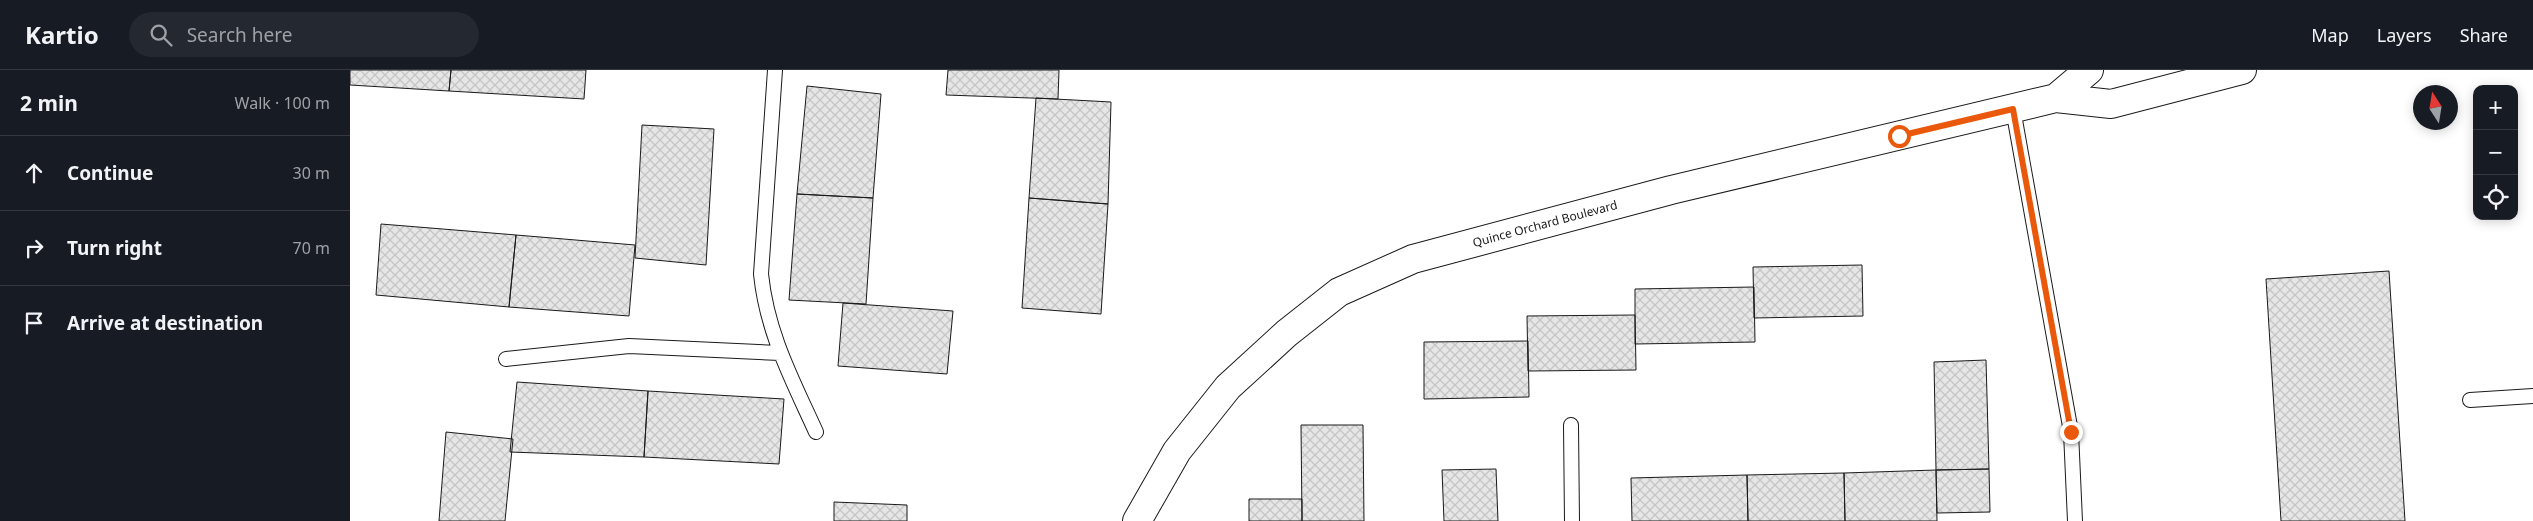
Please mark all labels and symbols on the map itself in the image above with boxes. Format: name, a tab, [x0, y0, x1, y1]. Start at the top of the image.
north arrow	[2413, 85, 2458, 130]
route start	[1888, 125, 1911, 148]
street label: Quince Orchard Boulevard	[1471, 196, 1619, 251]
route end	[2060, 421, 2083, 444]

